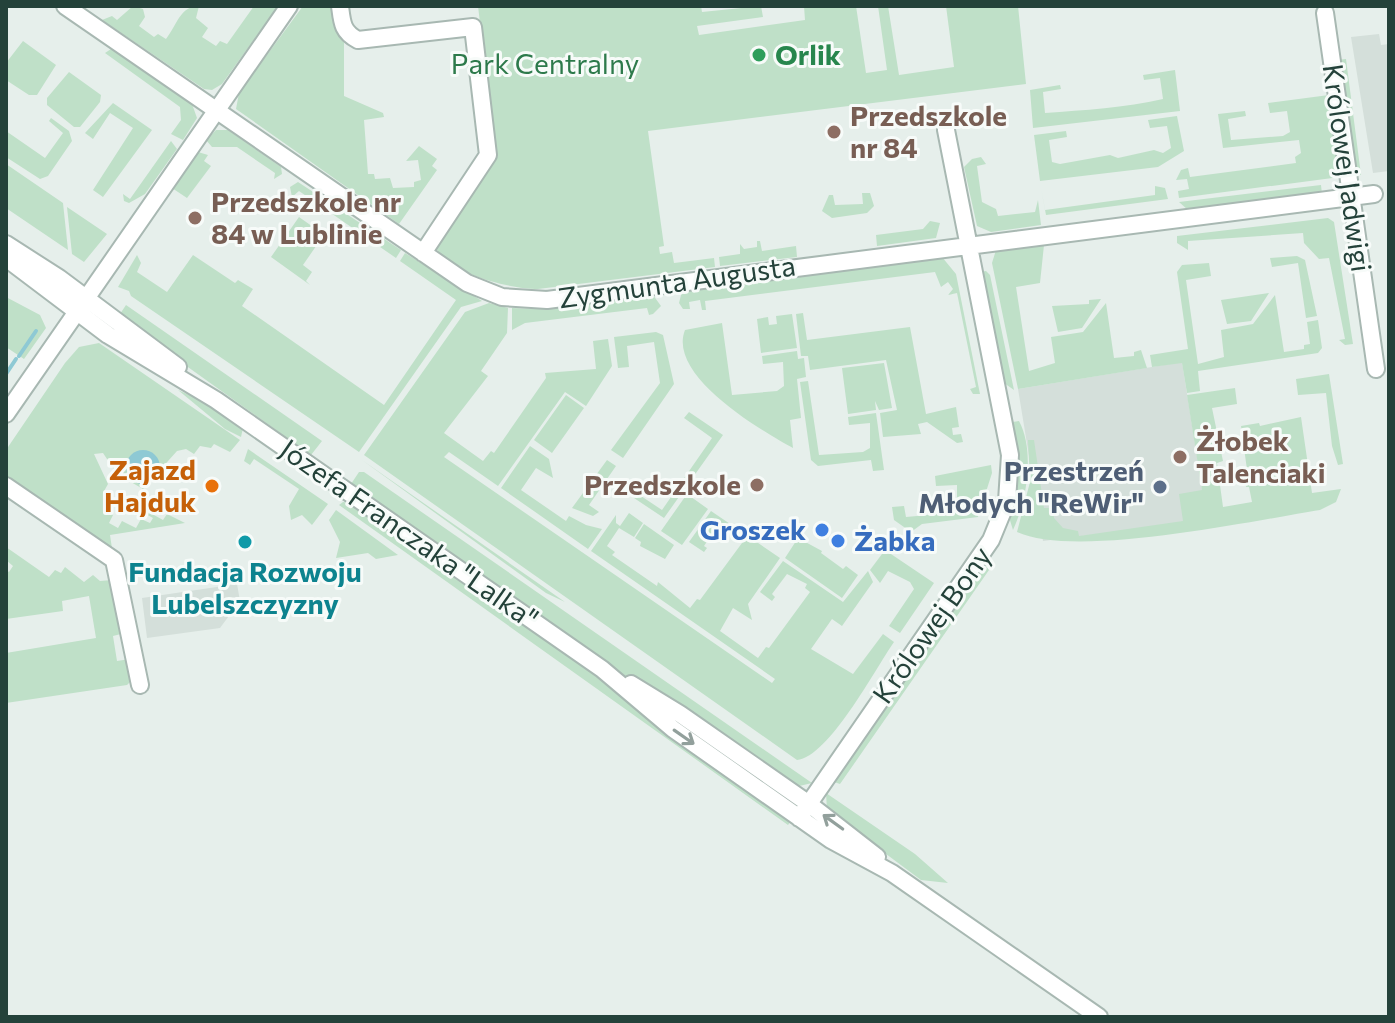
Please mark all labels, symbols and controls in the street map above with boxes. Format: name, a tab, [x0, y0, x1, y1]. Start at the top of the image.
place label: Orlik	[775, 37, 841, 71]
park label: Park Centralny	[451, 46, 639, 80]
marker: Orlik	[750, 46, 768, 64]
street label: Królowej Jadwigi	[1317, 62, 1379, 274]
place label: Przedszkole nr 84	[850, 98, 1007, 164]
marker: Przedszkole nr 84	[825, 123, 843, 141]
place label: Przedszkole nr 84 w Lublinie	[211, 184, 402, 250]
marker: Przedszkole nr 84 w Lublinie	[186, 209, 204, 227]
street label: Zygmunta Augusta	[556, 248, 798, 314]
place label: Żłobek Talenciaki	[1196, 423, 1325, 489]
street label: Józefa Franczaka "Lalka"	[274, 431, 545, 635]
marker: Żłobek Talenciaki	[1171, 448, 1189, 466]
place label: Zajazd Hajduk	[104, 452, 196, 518]
place label: Przestrzeń Młodych "ReWir"	[918, 453, 1144, 519]
place label: Przedszkole	[584, 467, 741, 501]
marker: Przedszkole	[748, 476, 766, 494]
marker: Zajazd Hajduk	[203, 477, 221, 495]
marker: Przestrzeń Młodych "ReWir"	[1151, 478, 1169, 496]
place label: Groszek	[700, 512, 806, 546]
marker: Groszek	[813, 521, 831, 539]
place label: Żabka	[854, 523, 935, 557]
marker: Żabka	[829, 532, 847, 550]
marker: Fundacja Rozwoju Lubelszczyzny	[236, 533, 254, 551]
street label: Królowej Bony	[865, 539, 998, 709]
place label: Fundacja Rozwoju Lubelszczyzny	[128, 554, 362, 620]
one-way arrow	[672, 729, 694, 745]
one-way arrow	[823, 814, 844, 831]

